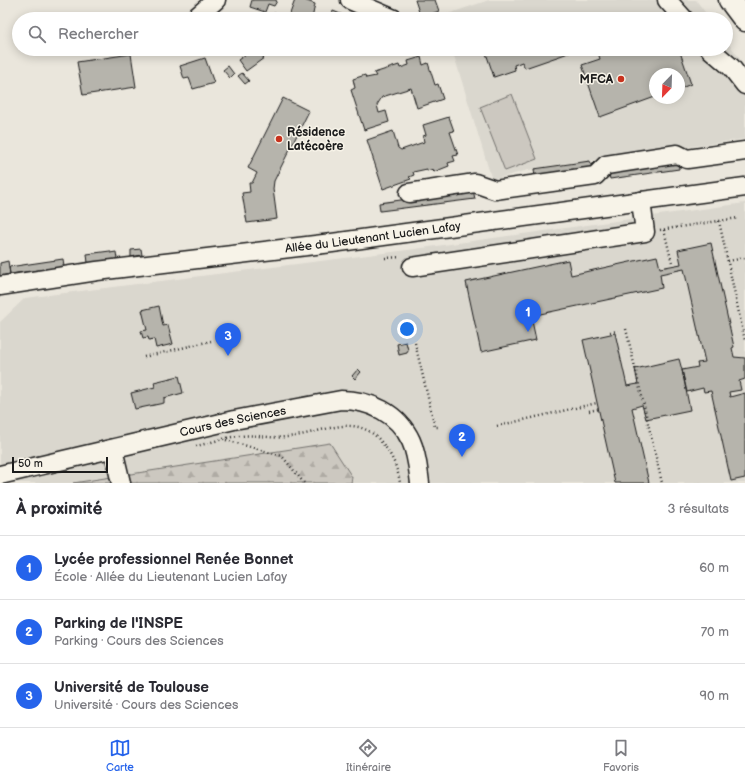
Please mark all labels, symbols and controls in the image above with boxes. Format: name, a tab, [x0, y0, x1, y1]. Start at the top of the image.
search box	[12, 12, 733, 56]
icon: search	[26, 23, 48, 45]
text: Rechercher	[58, 25, 138, 44]
north arrow	[649, 68, 685, 104]
place label: MFCA	[580, 72, 614, 87]
marker: MFCA	[616, 74, 626, 84]
place label: Résidence Latécoère	[287, 125, 345, 154]
marker: Résidence Latécoère	[274, 134, 284, 144]
street label: Allée du Lieutenant Lucien Lafay	[284, 219, 462, 257]
pin: 1	[515, 299, 541, 332]
your location	[397, 319, 417, 339]
pin: 3	[215, 323, 241, 356]
street label: Cours des Sciences	[178, 403, 287, 440]
pin: 2	[449, 424, 475, 457]
scale bar	[12, 455, 108, 474]
text: 50 m	[18, 457, 43, 470]
text: À proximité	[16, 499, 102, 519]
text: 3 résultats	[667, 501, 729, 517]
text: Lycée professionnel Renée Bonnet	[54, 550, 293, 569]
text: 1	[26, 560, 32, 576]
text: 60 m	[699, 560, 729, 576]
text: École · Allée du Lieutenant Lucien Lafay	[54, 569, 287, 585]
text: Parking de l'INSPE	[54, 614, 183, 633]
text: 2	[25, 624, 33, 640]
text: 70 m	[701, 624, 729, 640]
text: Parking · Cours des Sciences	[54, 633, 224, 649]
text: Université de Toulouse	[54, 678, 209, 697]
text: 3	[25, 688, 33, 704]
text: 90 m	[700, 688, 729, 704]
text: Université · Cours des Sciences	[54, 697, 238, 713]
tab: Carte	[106, 737, 134, 774]
tab: Itinéraire	[346, 737, 391, 774]
tab: Favoris	[603, 737, 639, 774]

